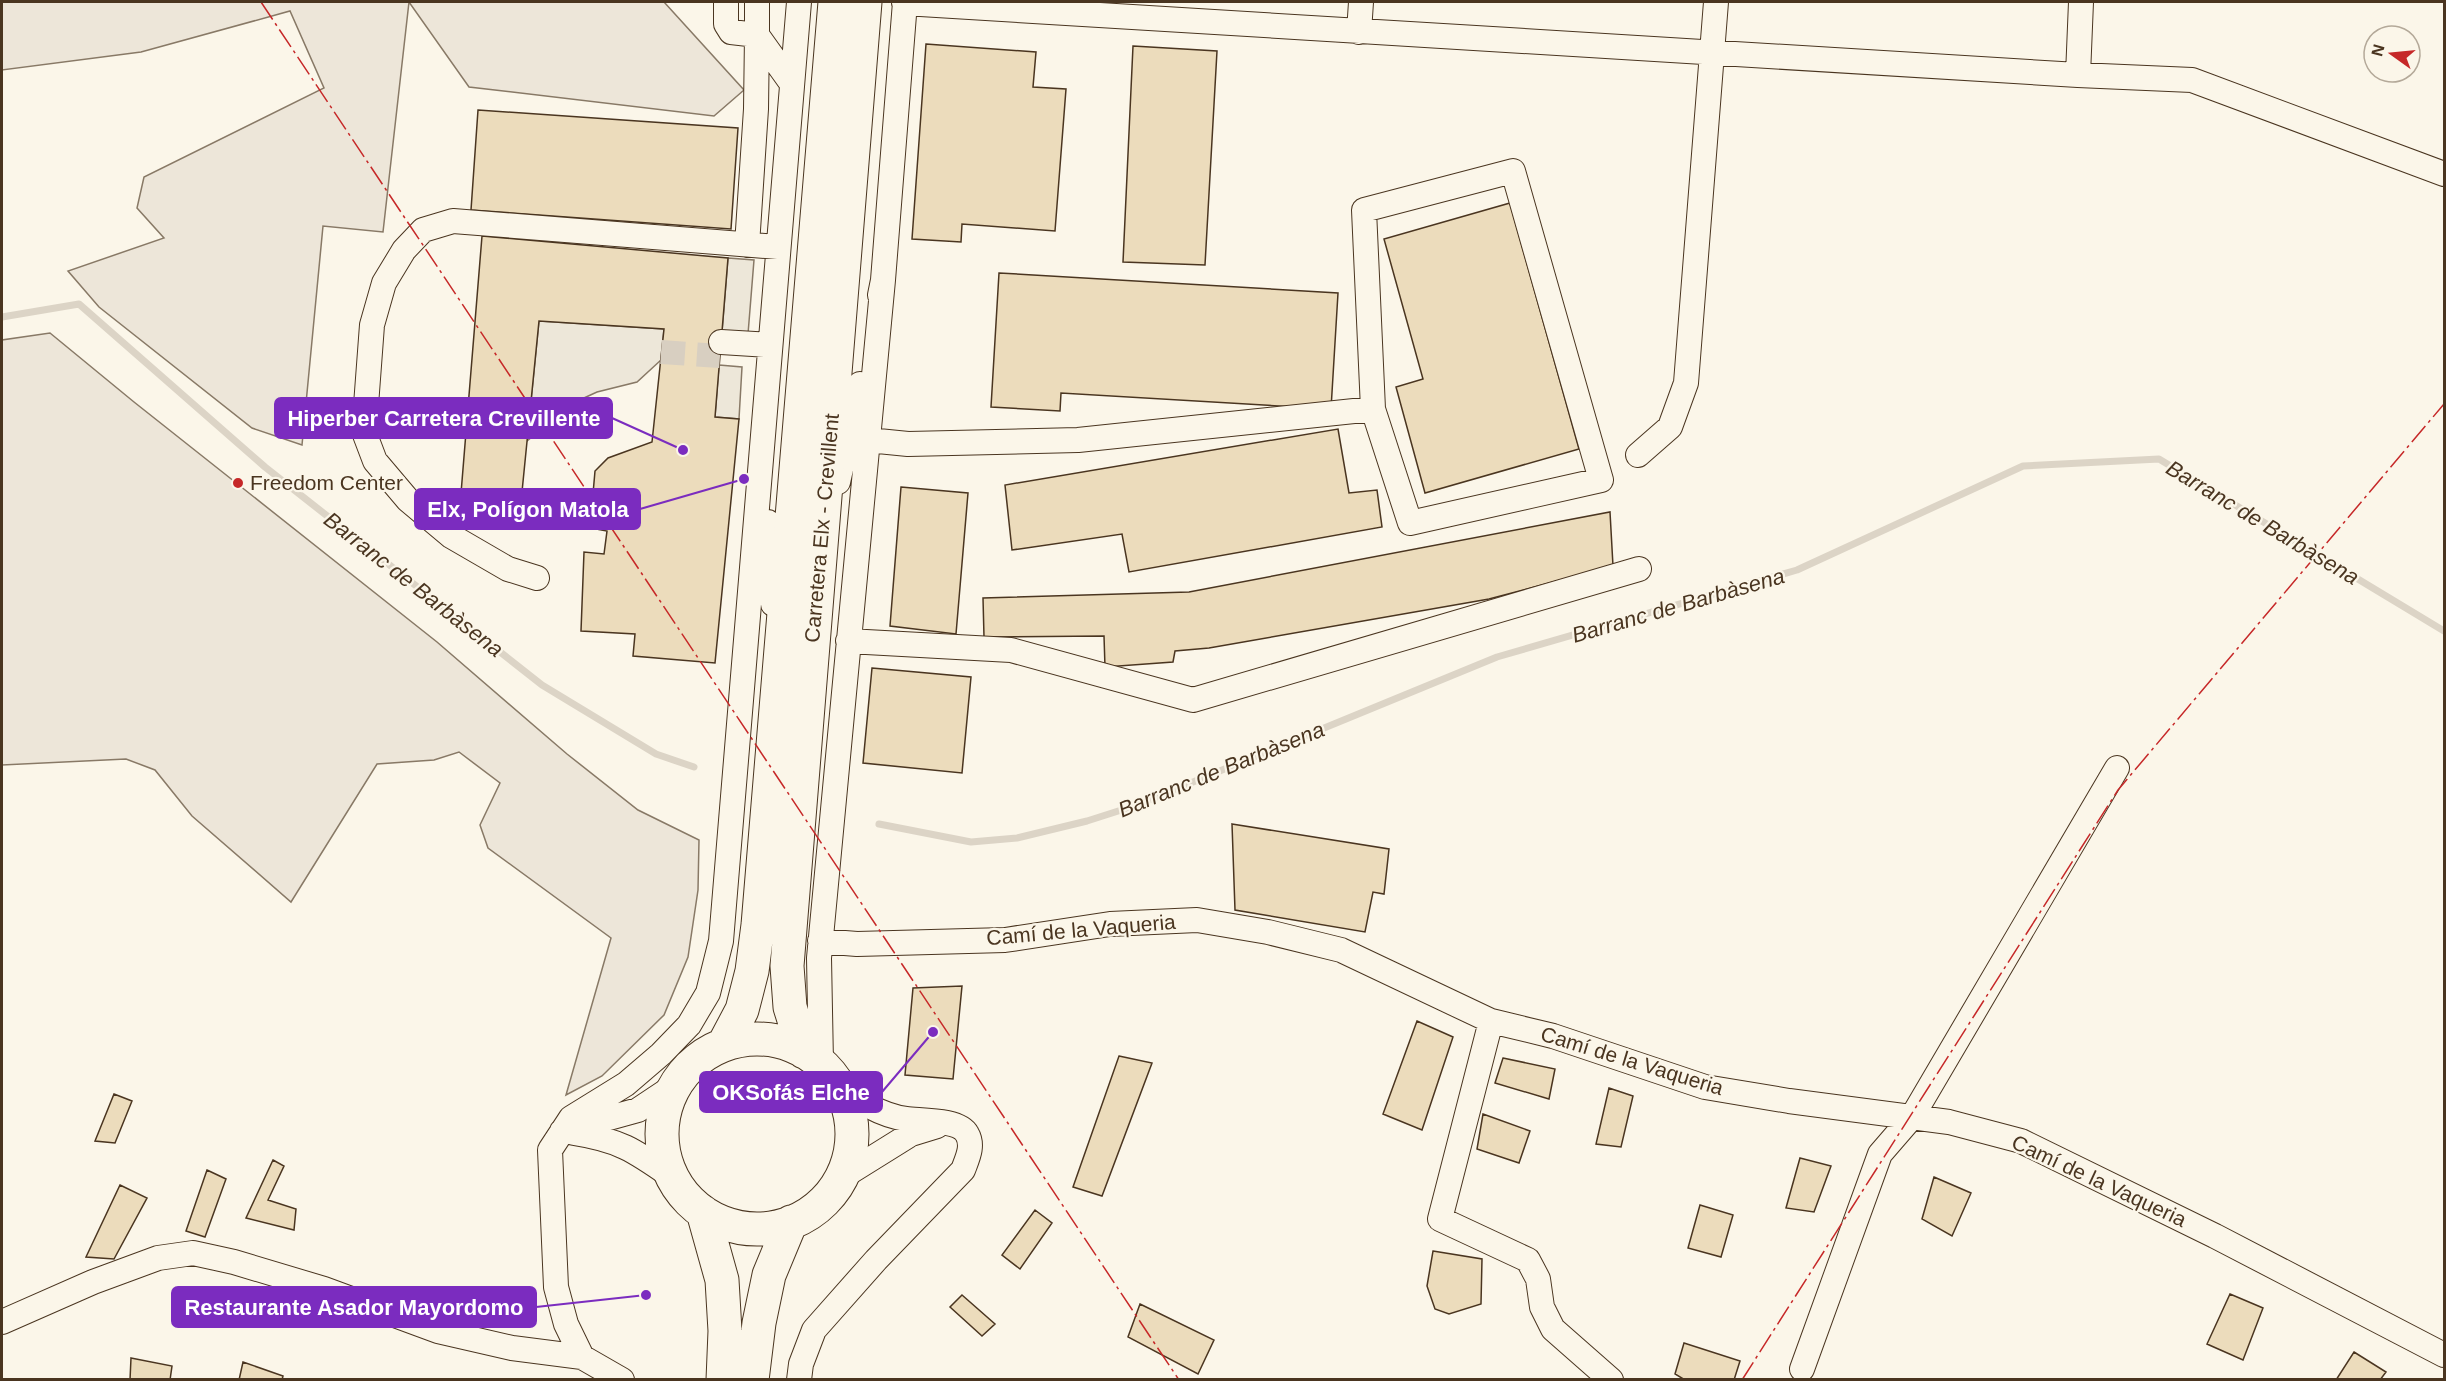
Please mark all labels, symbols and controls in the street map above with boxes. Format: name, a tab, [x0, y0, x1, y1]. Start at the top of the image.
north arrow	[2362, 24, 2422, 84]
text: N	[2368, 42, 2388, 58]
callout: Hiperber Carretera Crevillente	[275, 398, 612, 438]
text: Hiperber Carretera Crevillente	[287, 406, 601, 431]
street label: Carretera Elx - Crevillent	[800, 412, 843, 643]
water label: Barranc de Barbàsena	[2162, 455, 2364, 590]
place label: Freedom Center	[250, 471, 403, 494]
marker: Freedom Center	[231, 476, 245, 490]
callout: Elx, Polígon Matola	[415, 489, 640, 529]
text: Elx, Polígon Matola	[427, 497, 630, 522]
water label: Barranc de Barbàsena	[319, 507, 508, 662]
water label: Barranc de Barbàsena	[1569, 563, 1787, 648]
water label: Barranc de Barbàsena	[1114, 717, 1328, 822]
street label: Camí de la Vaqueria	[985, 910, 1177, 949]
street label: Camí de la Vaqueria	[1538, 1022, 1727, 1099]
callout: OKSofás Elche	[700, 1072, 882, 1112]
text: OKSofás Elche	[712, 1080, 870, 1105]
street label: Camí de la Vaqueria	[2008, 1130, 2190, 1231]
callout: Restaurante Asador Mayordomo	[172, 1287, 536, 1327]
text: Restaurante Asador Mayordomo	[184, 1295, 524, 1320]

